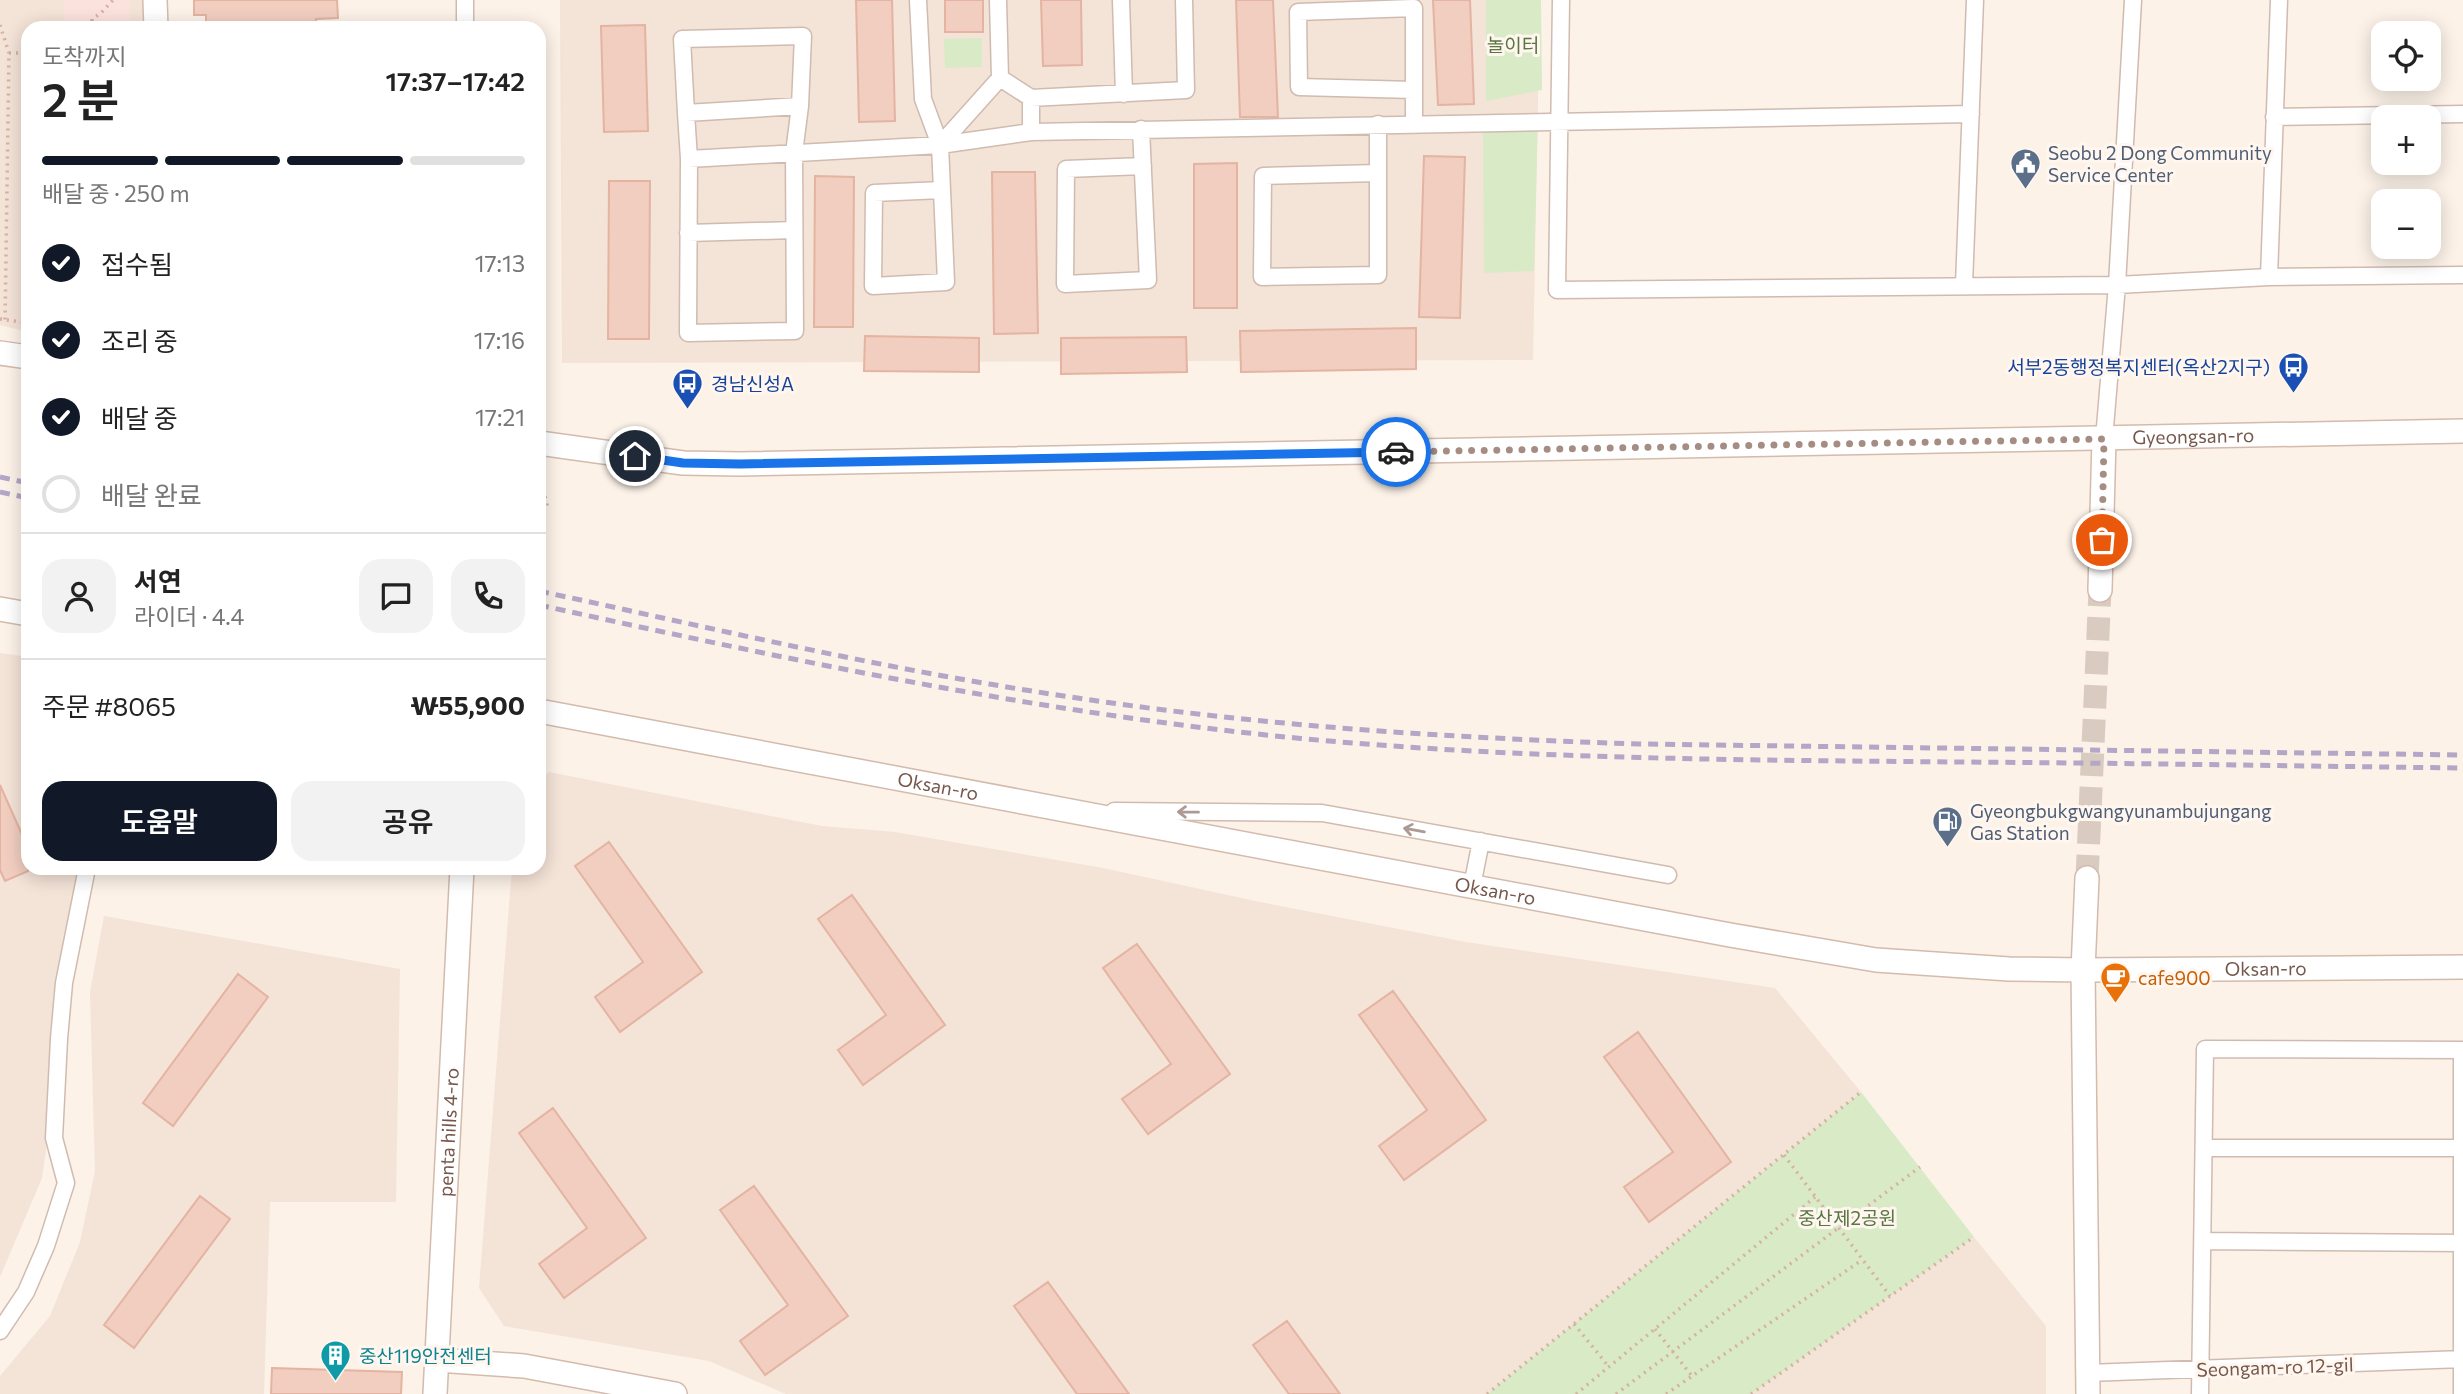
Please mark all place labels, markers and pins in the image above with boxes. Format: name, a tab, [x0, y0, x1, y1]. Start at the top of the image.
place label: Seobu 2 Dong Community Service Center	[2048, 141, 2272, 186]
public building icon: Seobu 2 Dong Community Service Center	[2008, 147, 2042, 191]
bus stop icon: 서부2동행정복지센터(옥산2지구)	[2276, 350, 2310, 394]
place label: 서부2동행정복지센터(옥산2지구)	[2007, 355, 2270, 378]
bus stop icon: 경남신성A	[671, 367, 705, 411]
place label: 경남신성A	[711, 372, 794, 395]
pin	[605, 426, 665, 486]
pin	[2072, 510, 2132, 570]
place label: Gyeongbukgwangyunambujungang Gas Station	[1970, 799, 2271, 844]
fuel station icon: Gyeongbukgwangyunambujungang Gas Station	[1930, 805, 1964, 849]
cafe icon: cafe900	[2098, 961, 2132, 1005]
place label: cafe900	[2138, 966, 2211, 989]
building icon: 중산119안전센터	[319, 1339, 353, 1383]
place label: 중산119안전센터	[359, 1344, 492, 1367]

